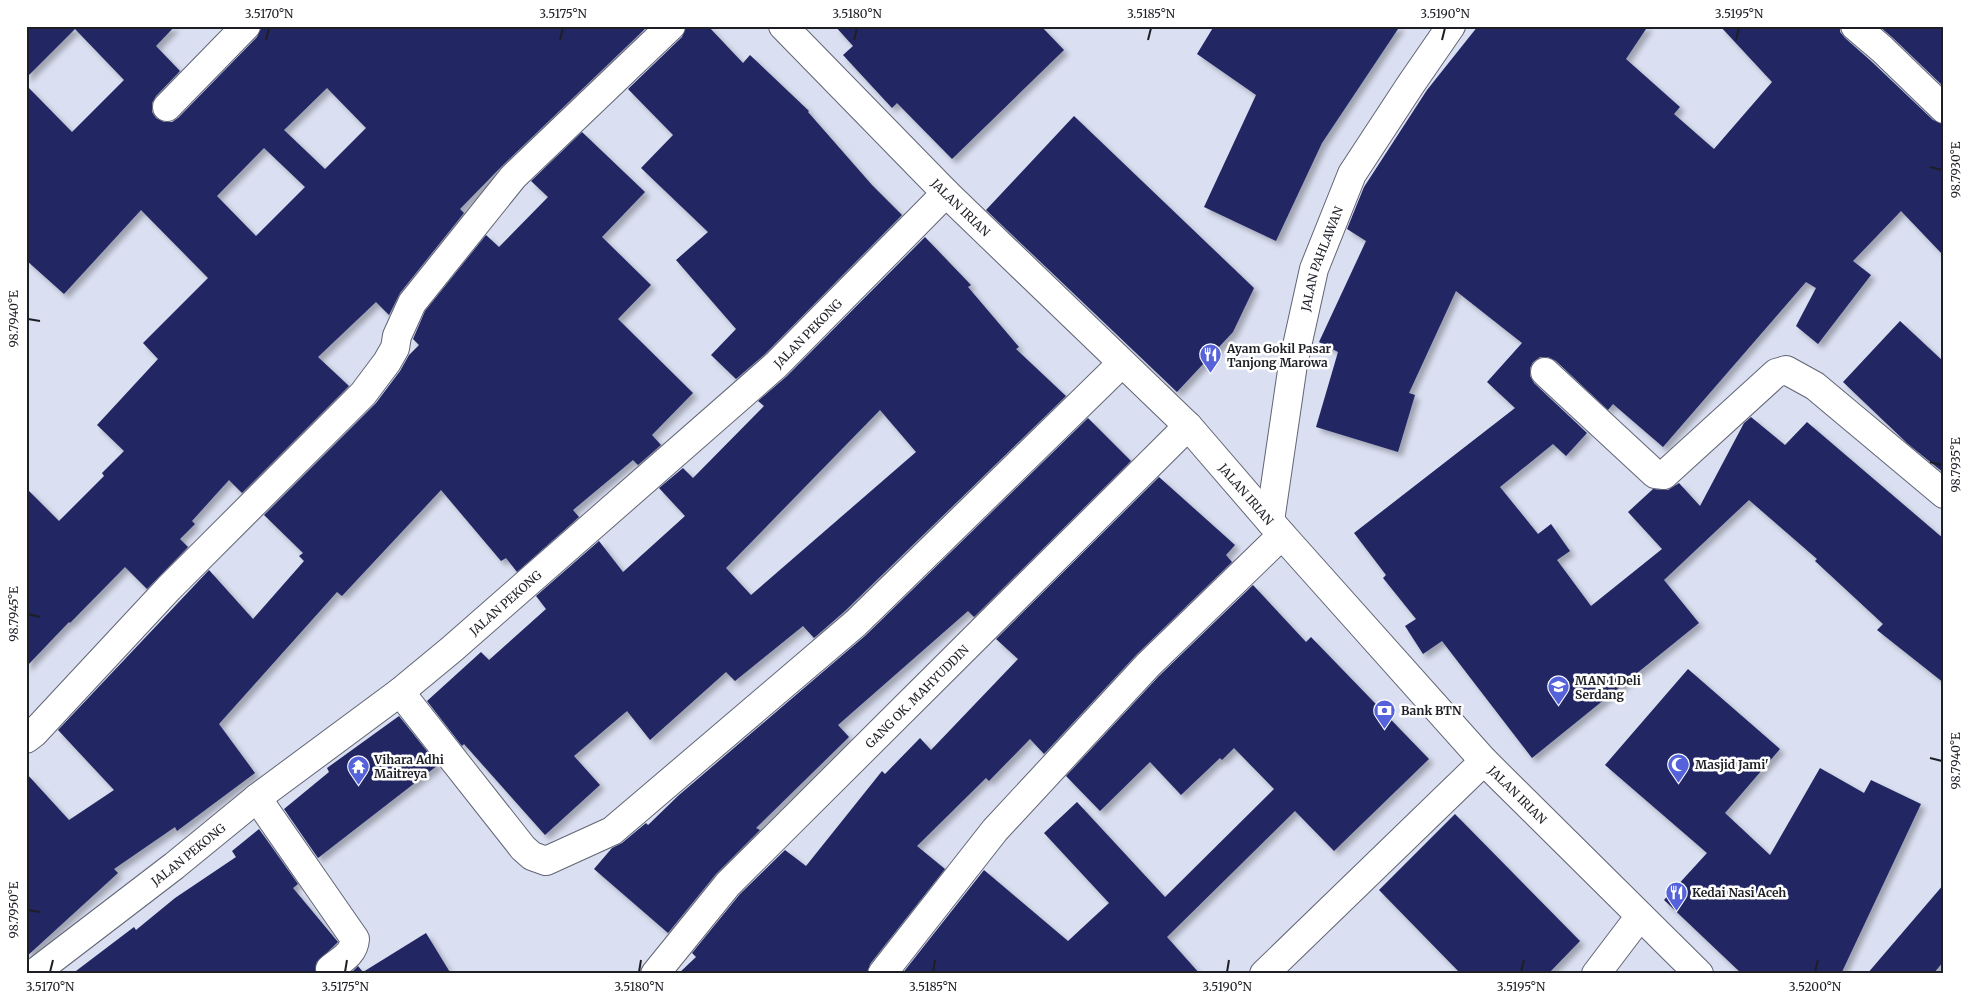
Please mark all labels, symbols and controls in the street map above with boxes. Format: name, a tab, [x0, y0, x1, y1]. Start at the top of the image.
text: 3.5170°N	[245, 6, 294, 21]
text: 3.5175°N	[539, 6, 588, 21]
text: 3.5180°N	[832, 6, 883, 21]
text: 3.5185°N	[1127, 6, 1176, 21]
text: 3.5190°N	[1420, 6, 1471, 21]
text: 3.5195°N	[1715, 6, 1764, 21]
text: 98.7930°E	[1948, 141, 1963, 198]
street label: JALAN IRIAN	[928, 175, 994, 240]
street label: JALAN PAHLAWAN	[1297, 203, 1346, 313]
text: 98.7940°E	[6, 290, 21, 348]
street label: JALAN PEKONG	[769, 295, 845, 372]
place label: Ayam Gokil Pasar Tanjong Marowa	[1226, 341, 1332, 370]
restaurant icon: Ayam Gokil Pasar Tanjong Marowa	[1199, 343, 1223, 374]
text: 98.7935°E	[1948, 437, 1963, 493]
street label: JALAN IRIAN	[1215, 459, 1278, 528]
street label: JALAN PEKONG	[465, 567, 544, 639]
text: 98.7945°E	[6, 586, 21, 642]
street label: GANG OK. MAHYUDDIN	[862, 641, 972, 751]
place label: MAN 1 Deli Serdang	[1575, 673, 1641, 702]
school or university icon: MAN 1 Deli Serdang	[1547, 675, 1571, 706]
bank icon: Bank BTN	[1373, 698, 1397, 729]
place label: Bank BTN	[1401, 703, 1462, 718]
text: 98.7940°E	[1948, 732, 1963, 790]
place label: Vihara Adhi Maitreya	[373, 752, 444, 781]
mosque icon: Masjid Jami'	[1667, 752, 1691, 783]
temple icon: Vihara Adhi Maitreya	[346, 754, 370, 785]
place label: Masjid Jami'	[1695, 757, 1769, 772]
street label: JALAN IRIAN	[1485, 762, 1551, 827]
street label: JALAN PEKONG	[147, 820, 228, 889]
restaurant icon: Kedai Nasi Aceh	[1664, 880, 1688, 911]
text: 98.7950°E	[6, 881, 21, 938]
place label: Kedai Nasi Aceh	[1692, 885, 1786, 900]
text: 3.5170°N	[26, 979, 75, 994]
text: 3.5175°N	[321, 979, 370, 994]
text: 3.5180°N	[614, 979, 665, 994]
text: 3.5185°N	[909, 979, 958, 994]
text: 3.5190°N	[1202, 979, 1253, 994]
text: 3.5195°N	[1497, 979, 1546, 994]
text: 3.5200°N	[1789, 979, 1842, 994]

